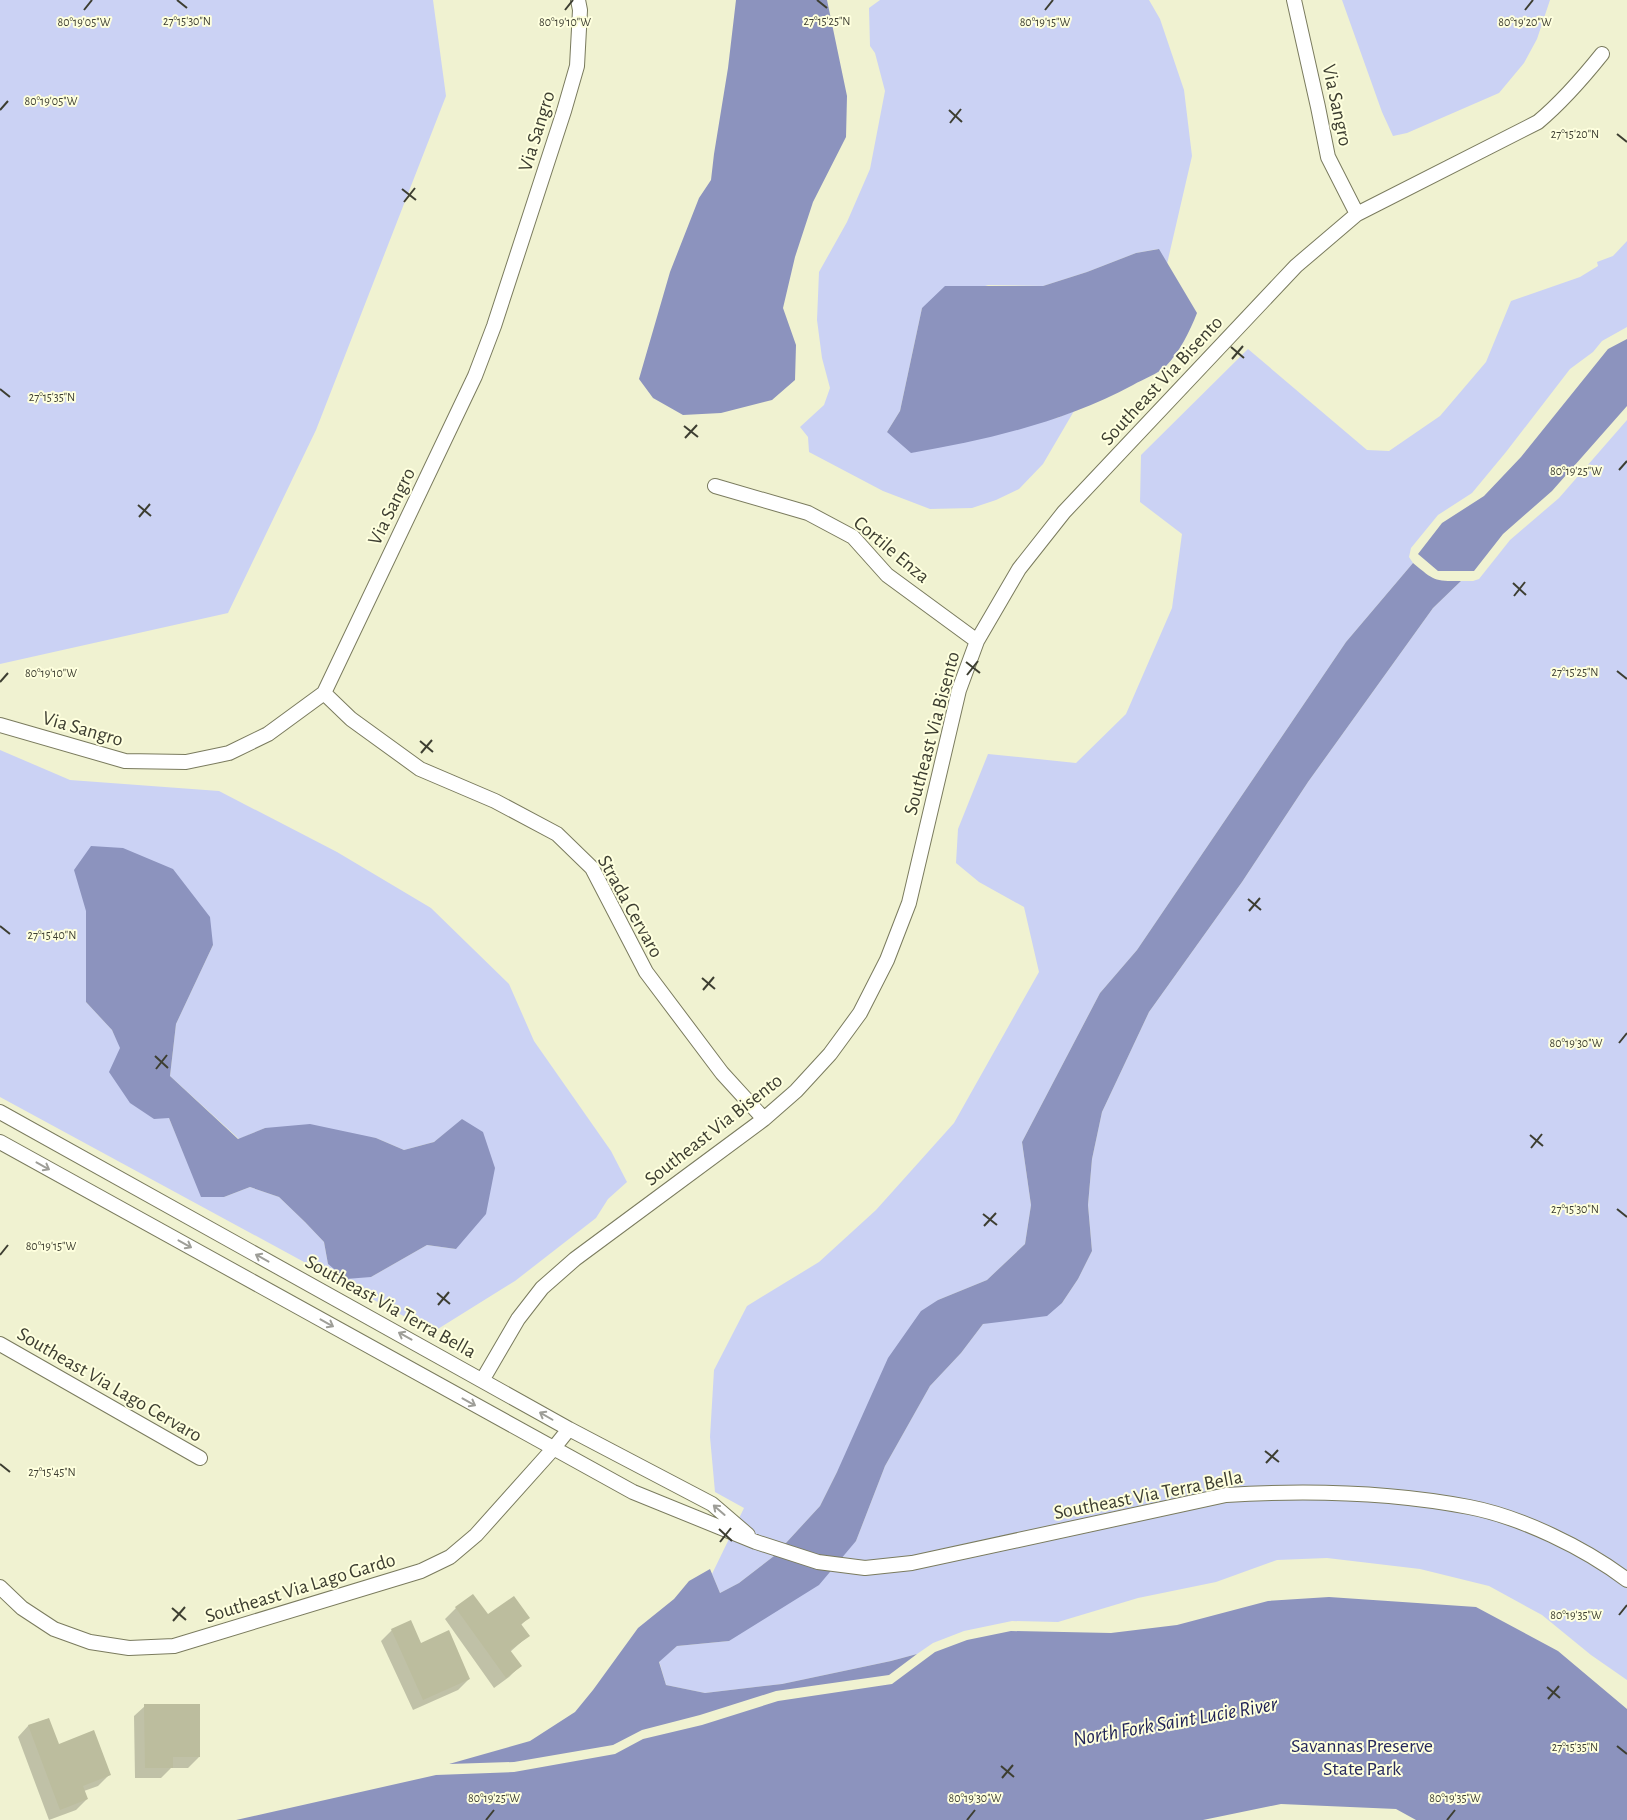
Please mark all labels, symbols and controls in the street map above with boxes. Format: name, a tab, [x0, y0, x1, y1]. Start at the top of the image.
text: 27°15'30"N	[163, 15, 211, 27]
text: 27°15'25"N	[803, 15, 851, 27]
text: 80°19'05"W	[58, 16, 111, 28]
text: 80°19'10"W	[539, 16, 591, 28]
text: 80°19'15"W	[1020, 16, 1071, 28]
text: 80°19'20"W	[1498, 16, 1552, 28]
street label: Via Sangro	[1319, 63, 1355, 148]
street label: Via Sangro	[515, 89, 559, 174]
text: 80°19'05"W	[25, 95, 78, 107]
text: 27°15'20"N	[1551, 128, 1599, 140]
street label: Southeast Via Bisento	[1097, 312, 1226, 449]
text: 27°15'35"N	[29, 391, 75, 403]
street label: Via Sangro	[365, 465, 419, 548]
text: 80°19'25"W	[1550, 465, 1602, 477]
street label: Cortile Enza	[850, 513, 933, 587]
street label: Southeast Via Bisento	[901, 649, 963, 817]
text: 27°15'25"N	[1551, 666, 1599, 678]
text: 80°19'10"W	[25, 667, 77, 679]
street label: Via Sangro	[40, 708, 125, 750]
street label: Strada Cervaro	[594, 852, 666, 961]
text: 27°15'40"N	[28, 929, 76, 941]
text: 80°19'30"W	[1550, 1037, 1603, 1049]
street label: Southeast Via Bisento	[641, 1070, 786, 1190]
one-way arrow	[35, 1161, 49, 1171]
text: 27°15'30"N	[1551, 1203, 1599, 1215]
text: 80°19'15"W	[26, 1240, 77, 1252]
one-way arrow	[177, 1240, 191, 1250]
one-way arrow	[256, 1252, 270, 1262]
street label: Southeast Via Terra Bella	[302, 1252, 479, 1362]
one-way arrow	[319, 1319, 333, 1329]
street label: Southeast Via Lago Cervaro	[14, 1324, 205, 1446]
one-way arrow	[397, 1331, 412, 1341]
one-way arrow	[461, 1398, 475, 1408]
one-way arrow	[540, 1410, 554, 1420]
text: 27°15'45"N	[28, 1466, 76, 1478]
street label: Southeast Via Terra Bella	[1052, 1467, 1244, 1523]
one-way arrow	[713, 1505, 726, 1516]
street label: Southeast Via Lago Gardo	[203, 1549, 398, 1626]
text: 80°19'35"W	[1550, 1609, 1602, 1621]
water label: North Fork Saint Lucie River	[1071, 1693, 1280, 1750]
park label: Savannas Preserve State Park	[1291, 1736, 1433, 1779]
text: 27°15'35"N	[1552, 1741, 1598, 1753]
text: 80°19'25"W	[468, 1792, 520, 1804]
text: 80°19'30"W	[949, 1792, 1002, 1804]
text: 80°19'35"W	[1429, 1792, 1481, 1804]

